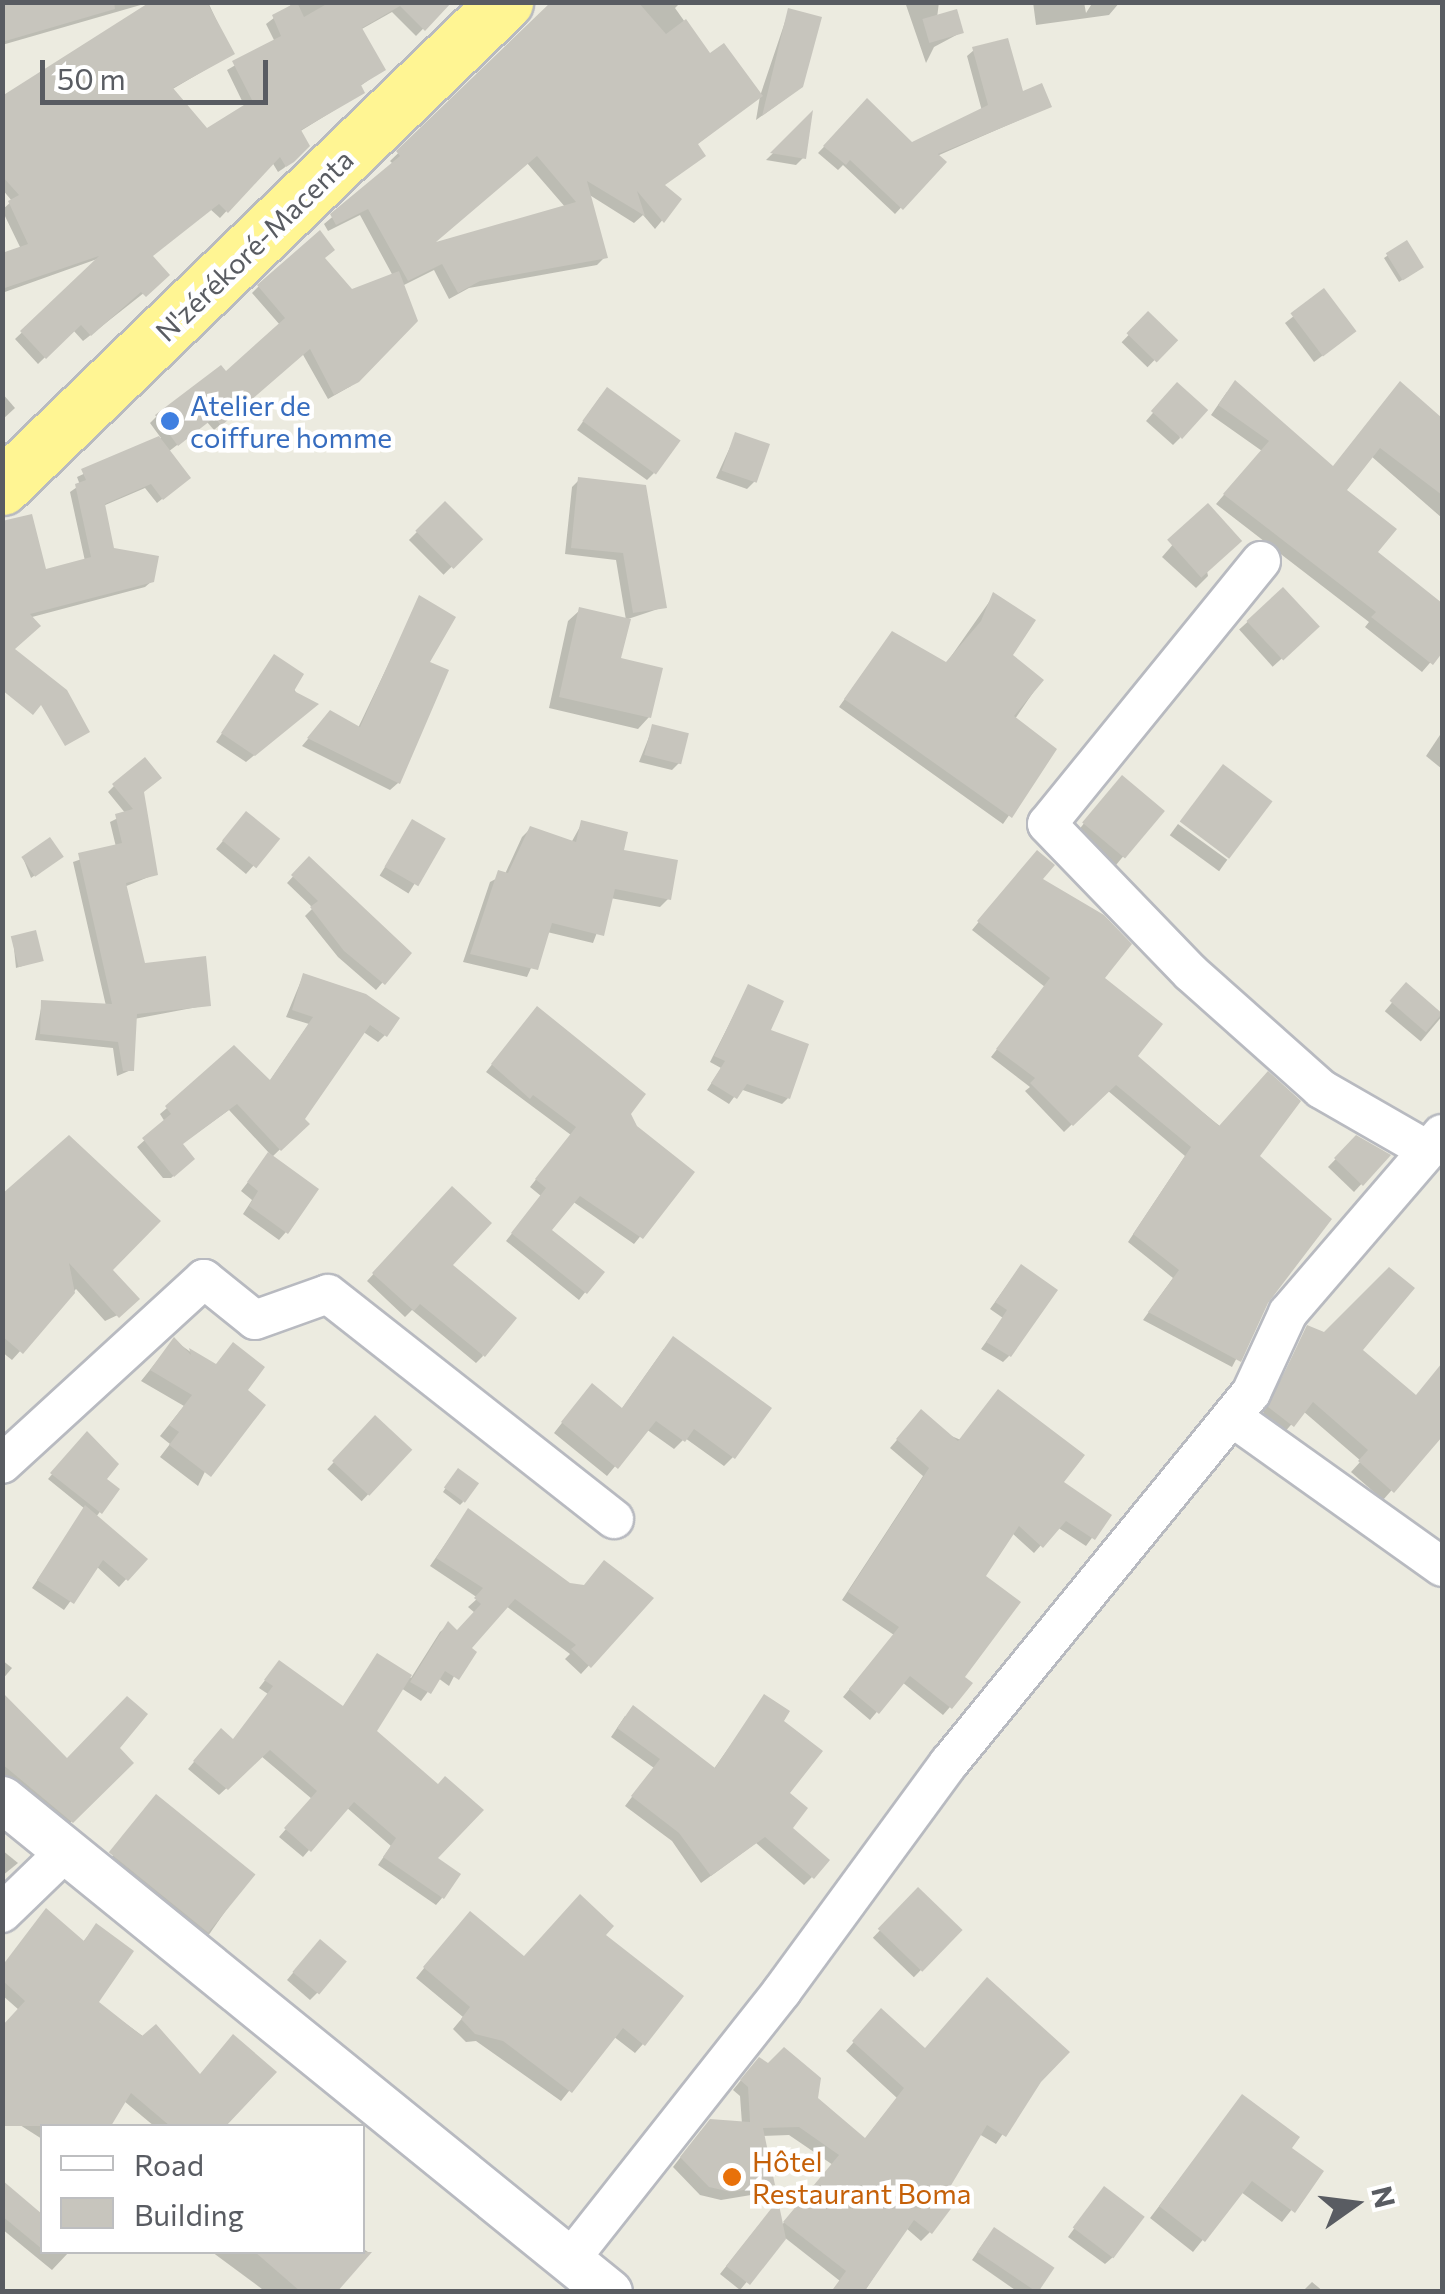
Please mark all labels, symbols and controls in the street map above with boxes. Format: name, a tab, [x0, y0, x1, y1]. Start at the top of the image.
scale bar	[45, 40, 272, 102]
text: 50 m	[57, 59, 126, 96]
street label: N'zérékoré-Macenta	[148, 142, 360, 348]
place label: Atelier de coiffure homme	[190, 388, 392, 454]
marker: Atelier de coiffure homme	[159, 410, 181, 432]
legend	[40, 2124, 365, 2254]
place label: Hôtel Restaurant Boma	[752, 2144, 971, 2210]
text: Road	[134, 2145, 204, 2182]
north arrow	[1305, 2154, 1405, 2254]
marker: Hôtel Restaurant Boma	[721, 2166, 743, 2188]
text: N	[1365, 2182, 1403, 2211]
text: Building	[134, 2195, 244, 2232]

